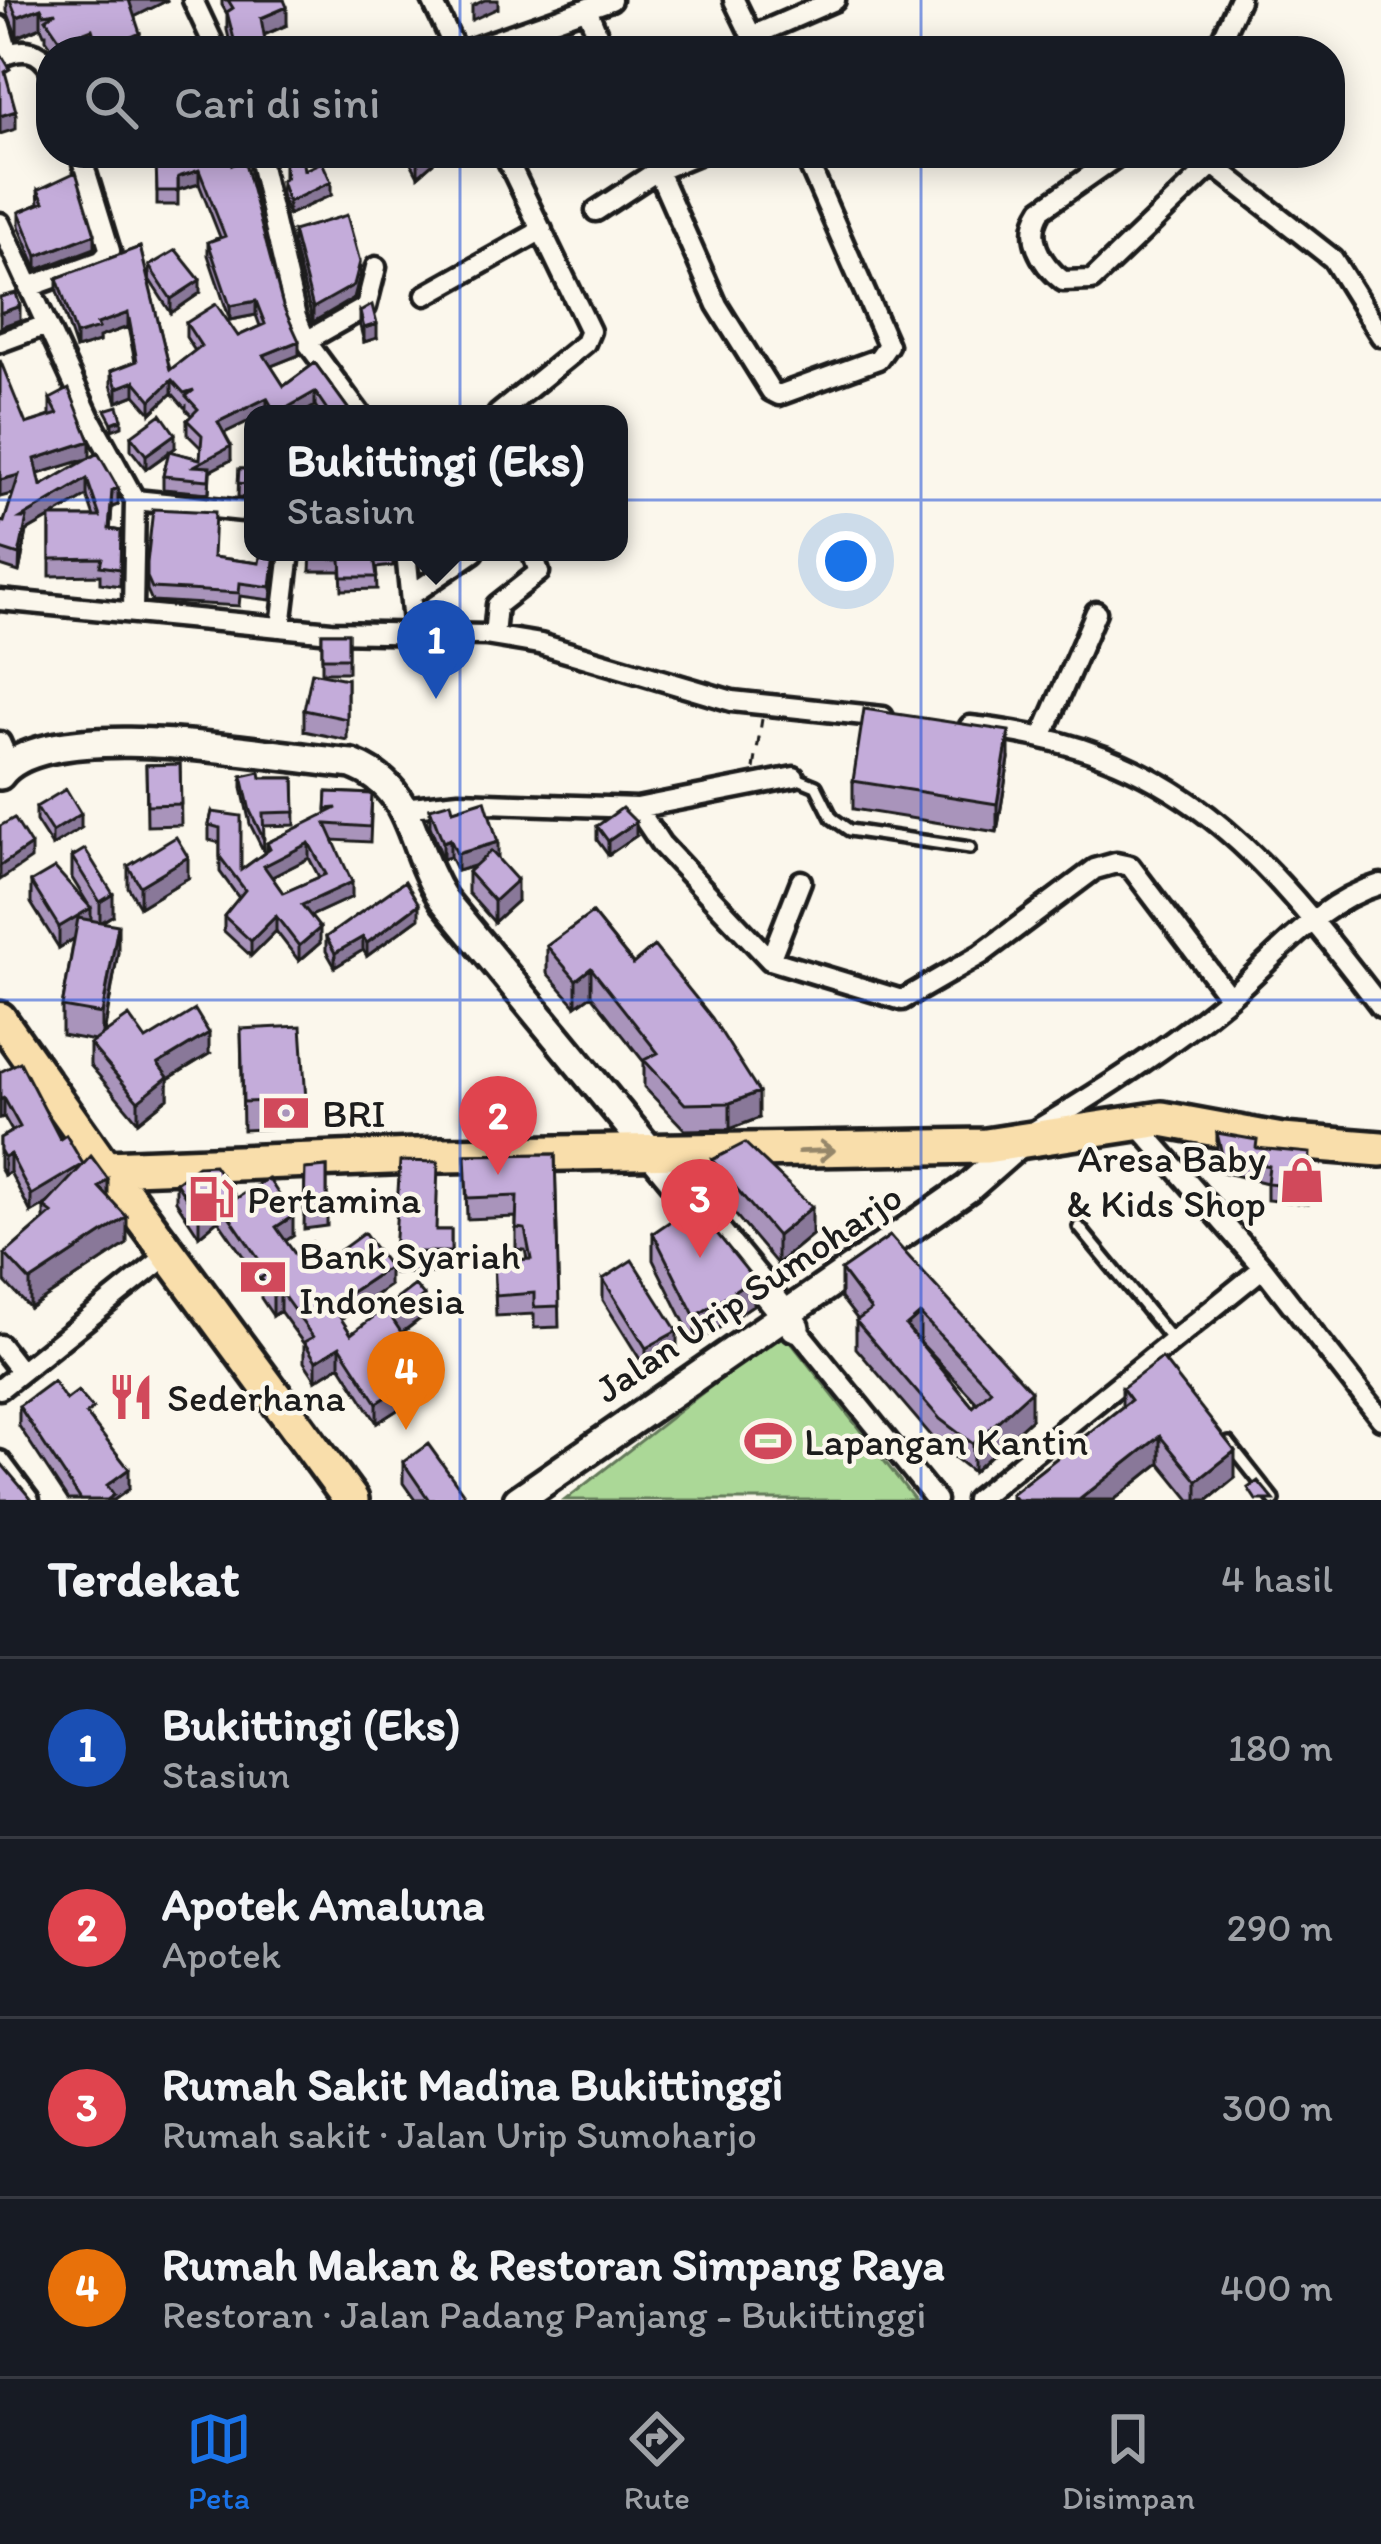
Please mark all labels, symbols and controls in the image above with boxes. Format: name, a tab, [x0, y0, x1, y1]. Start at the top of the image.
search box	[36, 36, 1345, 168]
icon: search	[78, 69, 144, 135]
text: Cari di sini	[174, 75, 380, 129]
popup	[244, 405, 628, 561]
text: Bukittingi (Eks)	[287, 433, 585, 487]
text: Stasiun	[287, 487, 415, 534]
your location	[816, 531, 876, 591]
pin: 1	[397, 600, 475, 699]
pin: 2	[459, 1076, 537, 1175]
bank icon: BRI	[261, 1088, 311, 1138]
place label: BRI	[322, 1090, 386, 1137]
place label: Aresa Baby & Kids Shop	[1066, 1135, 1266, 1227]
one-way arrow	[797, 1139, 836, 1162]
shop icon: Aresa Baby & Kids Shop	[1277, 1155, 1327, 1205]
pin: 3	[661, 1159, 739, 1258]
street label: Jalan Urip Sumoharjo	[586, 1172, 911, 1412]
fuel station icon: Pertamina	[186, 1174, 236, 1224]
place label: Pertamina	[247, 1176, 421, 1223]
place label: Bank Syariah Indonesia	[299, 1232, 520, 1324]
bank icon: Bank Syariah Indonesia	[238, 1252, 288, 1302]
pin: 4	[367, 1331, 445, 1430]
restaurant icon: Sederhana	[106, 1372, 156, 1422]
place label: Sederhana	[167, 1374, 346, 1421]
sports icon: Lapangan Kantin	[743, 1416, 793, 1466]
place label: Lapangan Kantin	[804, 1418, 1088, 1465]
text: Terdekat	[48, 1548, 240, 1609]
text: 4 hasil	[1221, 1555, 1333, 1602]
text: Bukittingi (Eks)	[162, 1697, 460, 1751]
text: 1	[78, 1724, 96, 1771]
text: 180 m	[1228, 1724, 1333, 1771]
text: Stasiun	[162, 1751, 290, 1798]
text: Apotek Amaluna	[162, 1877, 485, 1931]
text: 2	[77, 1904, 97, 1951]
text: 290 m	[1226, 1904, 1333, 1951]
text: Apotek	[162, 1931, 281, 1978]
text: Rumah Sakit Madina Bukittinggi	[162, 2057, 783, 2111]
text: 3	[76, 2084, 98, 2131]
text: 300 m	[1222, 2084, 1333, 2131]
text: Rumah sakit · Jalan Urip Sumoharjo	[162, 2111, 757, 2158]
text: Rumah Makan & Restoran Simpang Raya	[162, 2237, 945, 2291]
text: 4	[75, 2264, 99, 2311]
text: 400 m	[1220, 2264, 1333, 2311]
text: Restoran · Jalan Padang Panjang - Bukittinggi	[162, 2291, 926, 2338]
tab: Peta	[186, 2406, 252, 2517]
tab: Rute	[624, 2406, 690, 2517]
tab: Disimpan	[1062, 2406, 1195, 2517]

